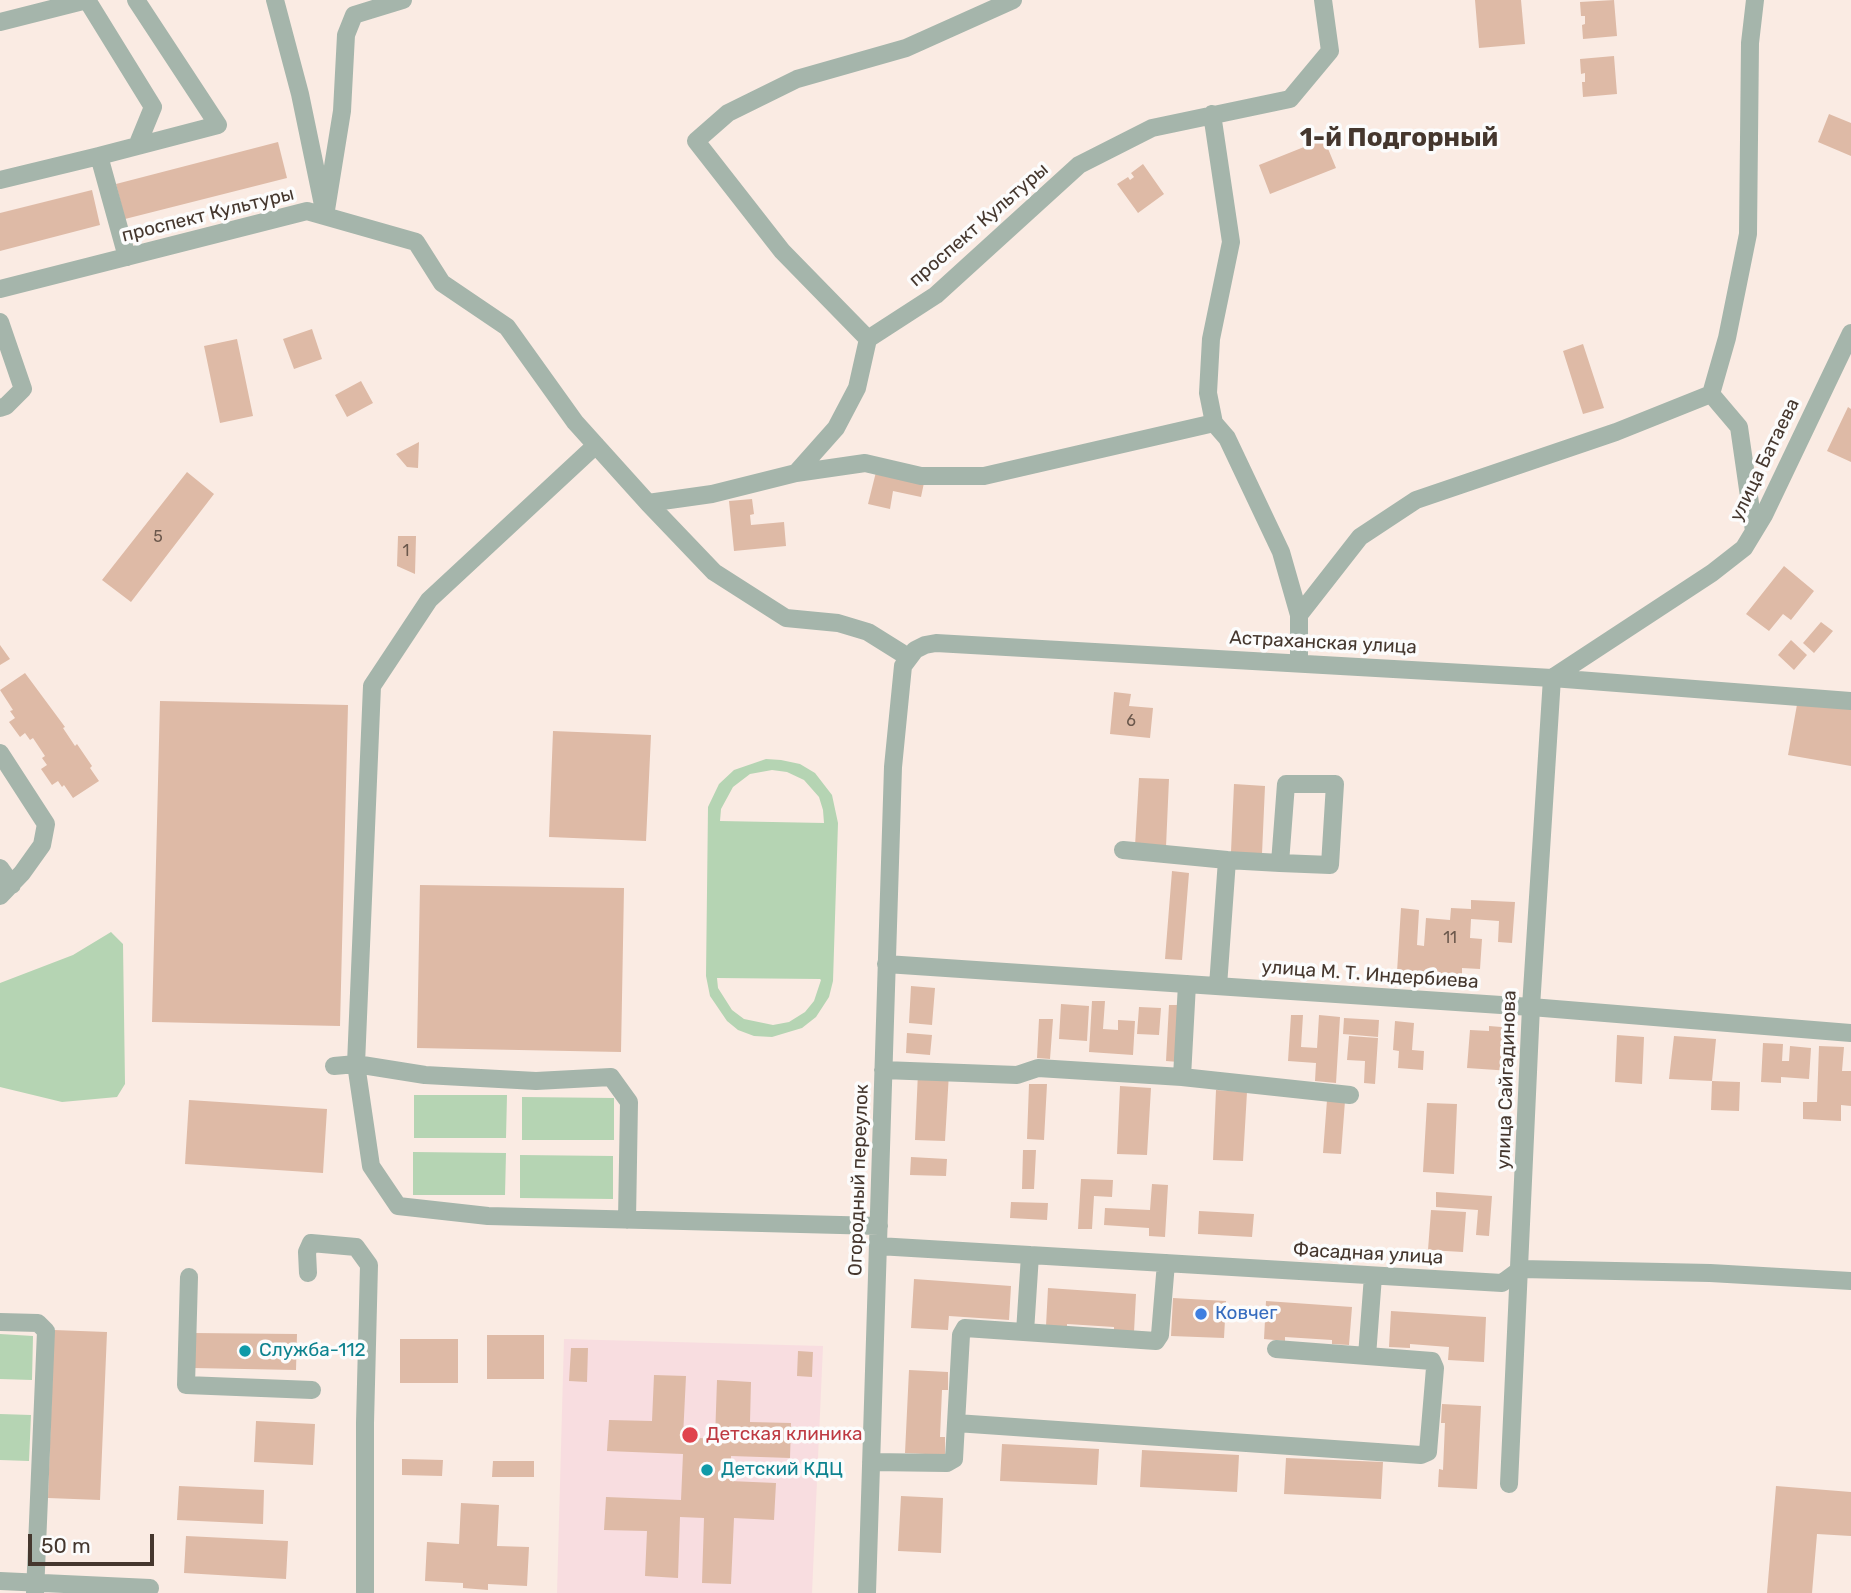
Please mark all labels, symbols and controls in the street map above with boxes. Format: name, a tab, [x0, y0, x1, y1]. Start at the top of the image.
district label: 1-й Подгорный	[1300, 122, 1498, 154]
street label: проспект Культуры	[905, 158, 1053, 292]
street label: проспект Культуры	[119, 183, 297, 247]
street label: улица Батаева	[1725, 395, 1805, 525]
house number: 5	[153, 527, 163, 547]
house number: 1	[403, 541, 409, 561]
street label: Астраханская улица	[1229, 627, 1417, 659]
house number: 6	[1126, 711, 1136, 731]
house number: 11	[1443, 928, 1457, 948]
street label: улица М. Т. Индербиева	[1261, 956, 1479, 994]
street label: улица Сайгадинова	[1492, 990, 1522, 1170]
street label: Огородный переулок	[844, 1084, 874, 1276]
street label: Фасадная улица	[1292, 1239, 1444, 1269]
place label: Ковчег	[1215, 1303, 1277, 1325]
marker: Ковчег	[1193, 1306, 1209, 1322]
place label: Служба-112	[259, 1340, 366, 1362]
marker: Служба-112	[237, 1343, 253, 1359]
place label: Детская клиника	[706, 1424, 863, 1446]
marker: Детская клиника	[680, 1425, 700, 1445]
place label: Детский КДЦ	[721, 1459, 843, 1481]
marker: Детский КДЦ	[699, 1462, 715, 1478]
scale bar	[32, 1520, 158, 1564]
text: 50 m	[41, 1533, 91, 1558]

